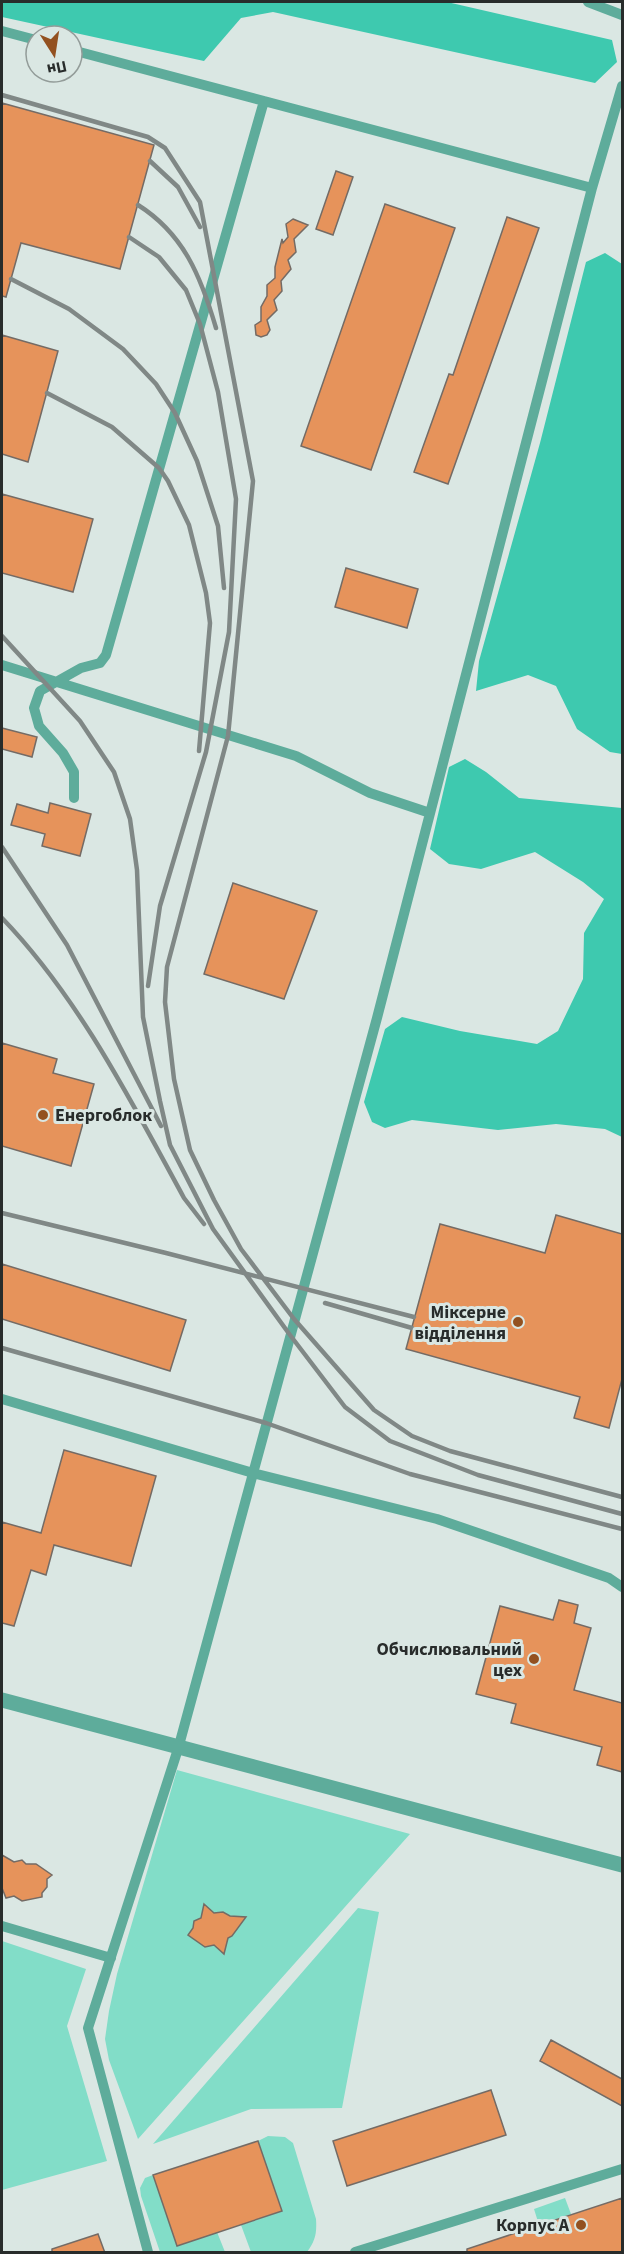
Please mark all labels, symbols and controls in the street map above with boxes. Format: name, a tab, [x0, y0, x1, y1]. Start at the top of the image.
north arrow	[24, 24, 84, 84]
text: Пн	[45, 55, 69, 81]
place label: Енергоблок	[55, 1103, 152, 1128]
marker: Енергоблок	[36, 1108, 50, 1122]
place label: Міксерне відділення	[414, 1300, 506, 1346]
marker: Міксерне відділення	[511, 1315, 525, 1329]
place label: Обчислювальний цех	[377, 1637, 522, 1683]
marker: Обчислювальний цех	[527, 1652, 541, 1666]
place label: Корпус А	[496, 2213, 570, 2238]
marker: Корпус А	[574, 2218, 588, 2232]

